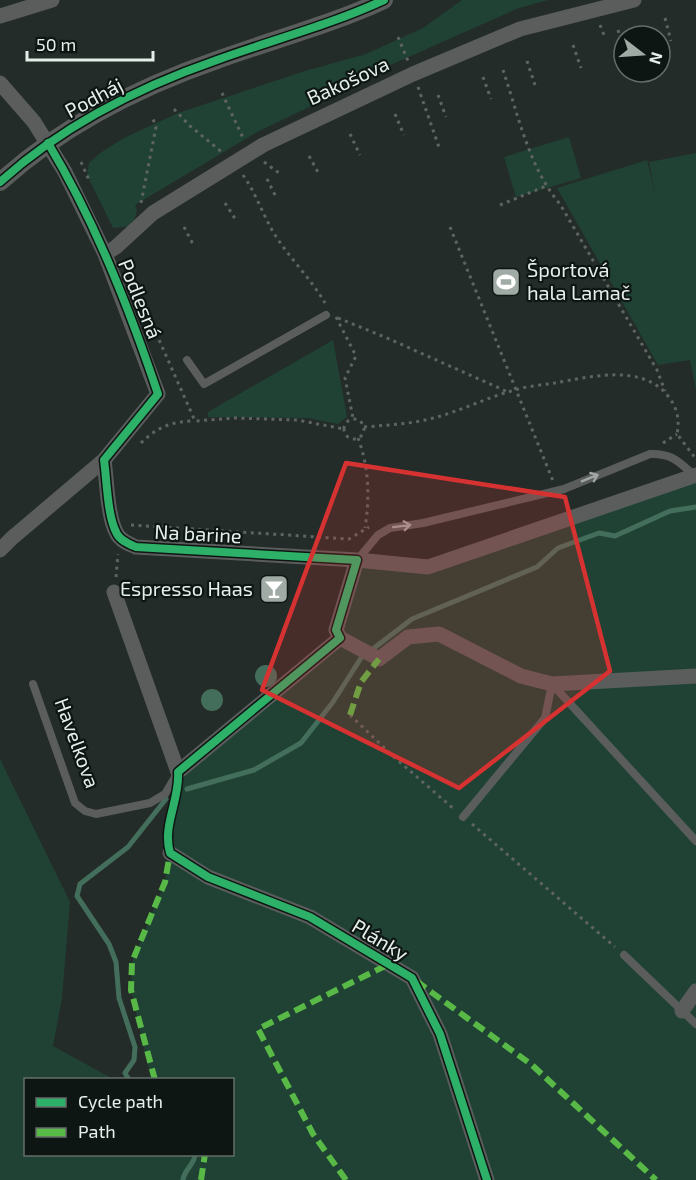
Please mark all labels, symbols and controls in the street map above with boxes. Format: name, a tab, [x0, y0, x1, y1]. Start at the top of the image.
scale bar	[27, 24, 153, 62]
north arrow	[612, 24, 672, 84]
text: 50 m	[36, 33, 76, 55]
text: N	[646, 50, 668, 67]
street label: Bakošova	[303, 51, 392, 109]
street label: Podháj	[60, 72, 127, 122]
street label: Podlesná	[114, 255, 168, 342]
place label: Športová hala Lamač	[527, 257, 631, 304]
sports icon: Športová hala Lamač	[490, 266, 522, 298]
one-way arrow	[581, 472, 599, 483]
street label: Na barine	[154, 519, 242, 547]
one-way arrow	[391, 521, 411, 532]
bar icon: Espresso Haas	[258, 573, 290, 605]
place label: Espresso Haas	[120, 576, 253, 600]
street label: Havelkova	[51, 694, 105, 791]
street label: Plánky	[348, 913, 413, 965]
legend	[24, 1078, 234, 1156]
text: Cycle path	[78, 1090, 163, 1112]
text: Path	[78, 1120, 116, 1142]

